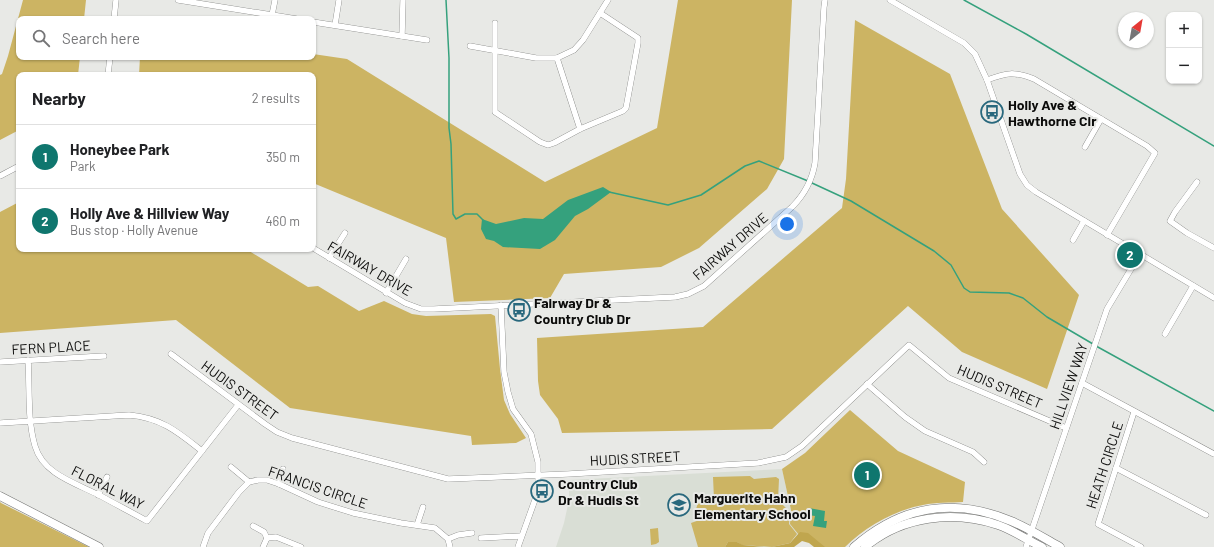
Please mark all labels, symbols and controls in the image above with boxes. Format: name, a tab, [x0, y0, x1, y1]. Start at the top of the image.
north arrow	[1118, 12, 1154, 48]
map controls	[1166, 12, 1202, 84]
button: +	[1166, 12, 1202, 48]
search box	[16, 16, 316, 60]
icon: search	[30, 27, 52, 49]
text: Search here	[62, 29, 140, 47]
button: −	[1166, 48, 1202, 84]
text: Nearby	[32, 88, 86, 108]
text: 2 results	[252, 90, 300, 106]
place label: Holly Ave & Hawthorne Cir	[1008, 96, 1097, 129]
bus stop icon: Holly Ave & Hawthorne Cir	[979, 99, 1005, 125]
text: Honeybee Park	[70, 140, 170, 158]
text: 1	[43, 149, 47, 165]
text: 350 m	[266, 149, 300, 165]
text: Park	[70, 158, 96, 174]
text: Holly Ave & Hillview Way	[70, 204, 229, 222]
street label: FAIRWAY DRIVE	[689, 209, 771, 283]
text: 2	[41, 213, 49, 229]
text: 460 m	[265, 213, 300, 229]
your location	[777, 214, 797, 234]
text: Bus stop · Holly Avenue	[70, 222, 198, 238]
street label: FAIRWAY DRIVE	[325, 237, 415, 299]
pin: 2	[1117, 240, 1143, 270]
place label: Fairway Dr & Country Club Dr	[534, 294, 631, 327]
bus stop icon: Fairway Dr & Country Club Dr	[506, 297, 532, 323]
street label: FERN PLACE	[11, 336, 91, 358]
street label: HILLVIEW WAY	[1045, 340, 1091, 431]
street label: HUDIS STREET	[198, 356, 282, 424]
street label: HUDIS STREET	[955, 360, 1045, 412]
street label: HEATH CIRCLE	[1082, 419, 1126, 511]
street label: HUDIS STREET	[589, 447, 681, 469]
pin: 1	[854, 460, 880, 490]
street label: FLORAL WAY	[69, 461, 147, 513]
street label: FRANCIS CIRCLE	[266, 462, 370, 512]
place label: Country Club Dr & Hudis St	[558, 475, 639, 508]
bus stop icon: Country Club Dr & Hudis St	[529, 478, 555, 504]
place label: Marguerite Hahn Elementary School	[694, 489, 811, 522]
school or university icon: Marguerite Hahn Elementary School	[666, 492, 692, 518]

